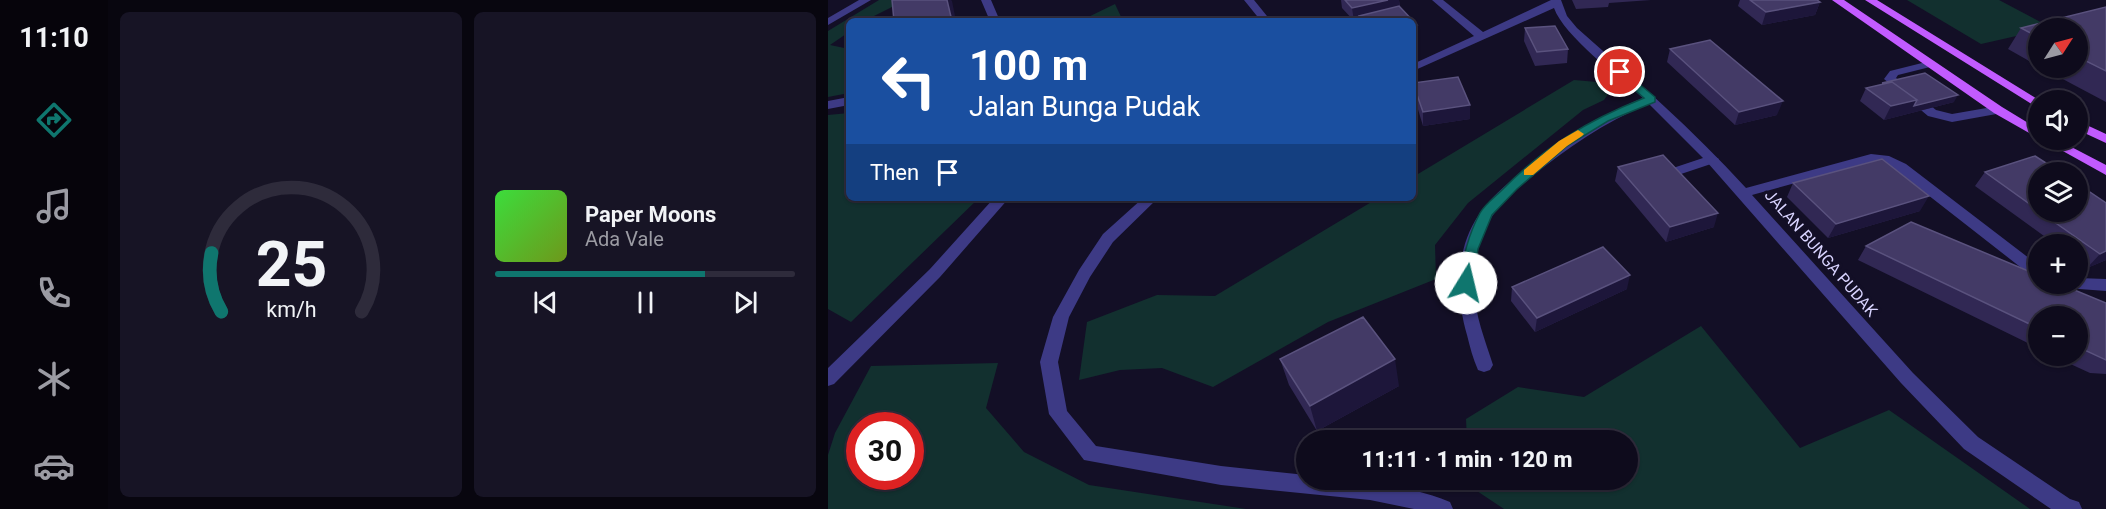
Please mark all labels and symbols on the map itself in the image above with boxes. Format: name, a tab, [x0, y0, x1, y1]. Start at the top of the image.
north arrow	[2028, 18, 2088, 78]
pin	[1594, 46, 1645, 97]
street label: JALAN BUNGA PUDAK	[1761, 186, 1882, 321]
position arrow	[1434, 251, 1498, 315]
speed limit sign: 30	[846, 412, 924, 490]

